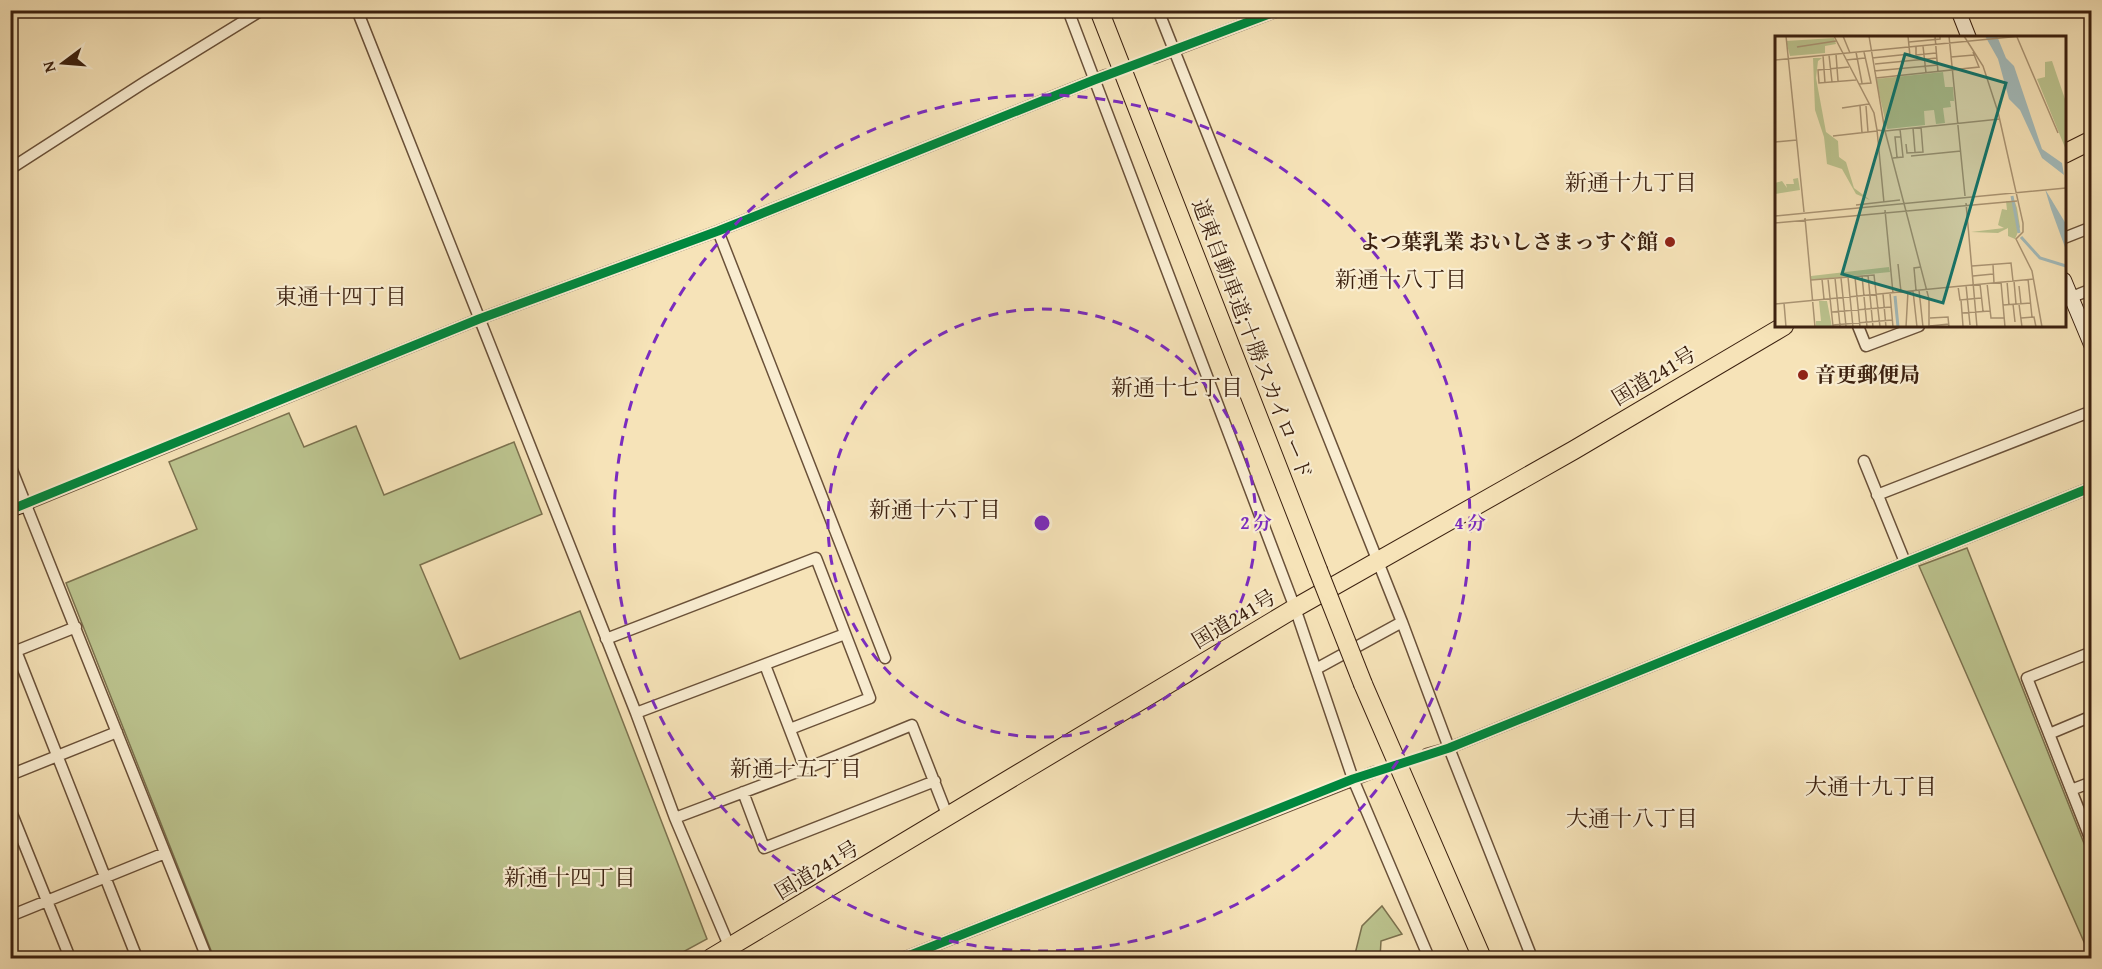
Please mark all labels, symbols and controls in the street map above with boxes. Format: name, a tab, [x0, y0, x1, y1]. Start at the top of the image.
north arrow	[33, 33, 93, 93]
inset map	[1775, 36, 2066, 327]
text: N	[35, 58, 62, 76]
district label: 新通十九丁目	[1565, 166, 1697, 198]
street label: 道東自動車道;十勝スカイロード	[1185, 194, 1320, 484]
place label: よつ葉乳業 おいしさまっすぐ館	[1359, 226, 1658, 257]
marker: よつ葉乳業 おいしさまっすぐ館	[1663, 235, 1677, 249]
district label: 新通十八丁目	[1335, 263, 1467, 295]
district label: 東通十四丁目	[275, 280, 407, 312]
street label: 国道241号	[1606, 338, 1702, 413]
place label: 音更郵便局	[1815, 359, 1920, 390]
marker: 音更郵便局	[1796, 368, 1810, 382]
district label: 新通十七丁目	[1111, 371, 1243, 403]
district label: 新通十六丁目	[869, 493, 1001, 525]
text: 2 分	[1240, 509, 1272, 536]
text: 4 分	[1454, 509, 1486, 536]
centre of rings	[1032, 513, 1052, 533]
street label: 国道241号	[1186, 581, 1282, 656]
district label: 新通十五丁目	[730, 752, 862, 784]
district label: 大通十九丁目	[1805, 770, 1937, 802]
district label: 大通十八丁目	[1566, 802, 1698, 834]
street label: 国道241号	[769, 832, 865, 907]
district label: 新通十四丁目	[504, 861, 636, 893]

